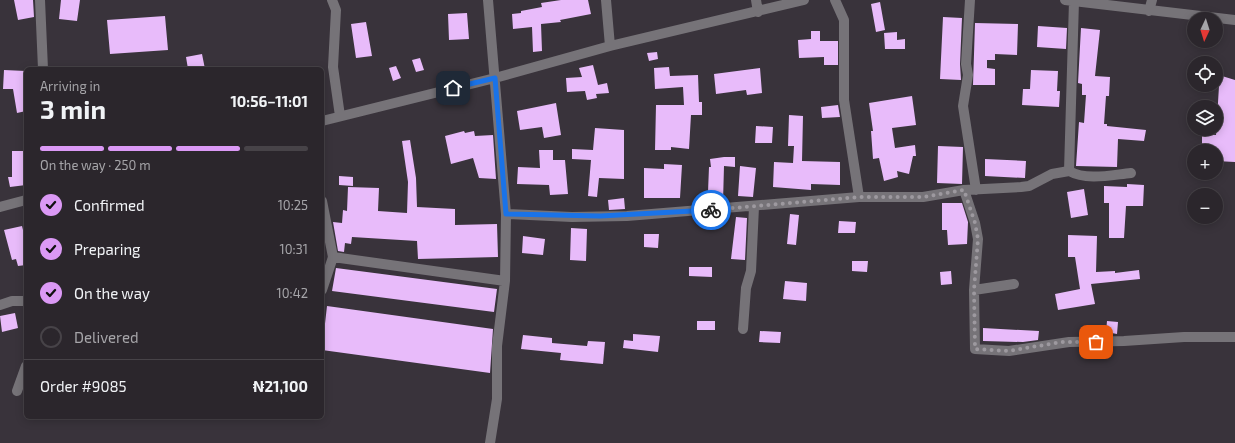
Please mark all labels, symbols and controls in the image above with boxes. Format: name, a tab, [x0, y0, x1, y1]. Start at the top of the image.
north arrow	[1187, 12, 1223, 48]
map controls	[1187, 12, 1223, 224]
button: locate	[1187, 56, 1223, 92]
pin	[436, 71, 470, 105]
icon: home	[442, 77, 464, 99]
text: Arriving in	[40, 78, 100, 94]
text: 10:56–11:01	[230, 92, 308, 110]
text: 3 min	[40, 93, 106, 124]
button: layers	[1187, 100, 1223, 136]
button: +	[1187, 144, 1223, 180]
text: On the way · 250 m	[40, 157, 151, 173]
button: −	[1187, 188, 1223, 224]
courier	[691, 190, 731, 230]
icon: check	[40, 194, 62, 216]
text: Confirmed	[74, 196, 145, 214]
text: 10:25	[278, 197, 308, 213]
icon: bike	[700, 199, 722, 221]
icon: check	[40, 238, 62, 260]
text: Preparing	[74, 240, 140, 258]
text: 10:31	[280, 241, 308, 257]
icon: check	[40, 282, 62, 304]
text: On the way	[74, 284, 150, 302]
text: 10:42	[277, 285, 308, 301]
pin	[1079, 325, 1113, 359]
text: Delivered	[74, 328, 139, 346]
icon: bag	[1085, 331, 1107, 353]
text: Order #9085	[40, 377, 127, 395]
text: ₦21,100	[253, 377, 308, 395]

